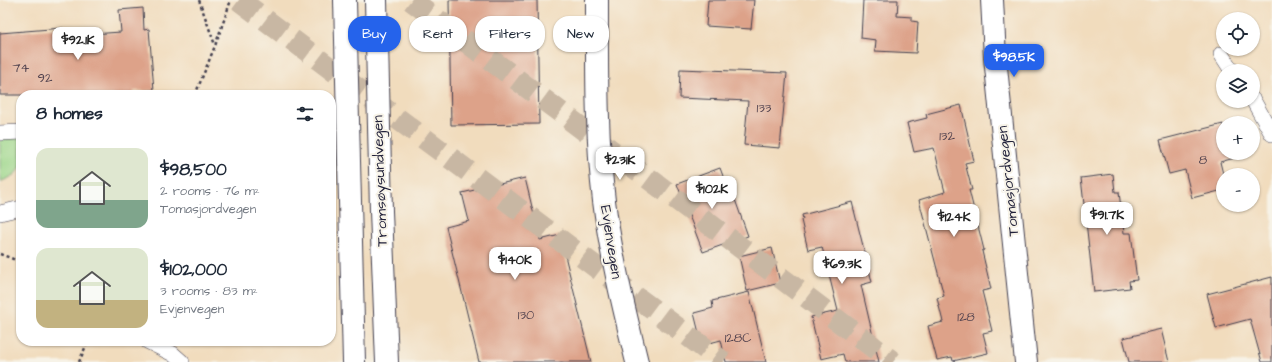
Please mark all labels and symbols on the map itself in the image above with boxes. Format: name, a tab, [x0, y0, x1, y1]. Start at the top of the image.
pin: $92.1K	[45, 27, 111, 61]
pin: $98.5K	[981, 44, 1047, 78]
house number: 74	[13, 59, 30, 77]
house number: 92	[38, 69, 53, 87]
house number: 133	[757, 99, 772, 117]
street label: Tromsøysundvegen	[367, 114, 394, 247]
street label: Tomasjordvegen	[992, 124, 1025, 237]
house number: 132	[939, 127, 955, 145]
pin: $231K	[592, 147, 648, 181]
house number: 8	[1199, 151, 1208, 169]
pin: $102K	[684, 176, 740, 210]
pin: $91.7K	[1074, 202, 1140, 236]
street label: Evjenvegen	[594, 204, 627, 281]
pin: $124K	[926, 204, 982, 238]
pin: $140K	[487, 247, 543, 281]
pin: $69.3K	[809, 251, 875, 285]
house number: 130	[518, 306, 534, 324]
house number: 128	[957, 308, 975, 326]
house number: 128C	[725, 329, 751, 347]

